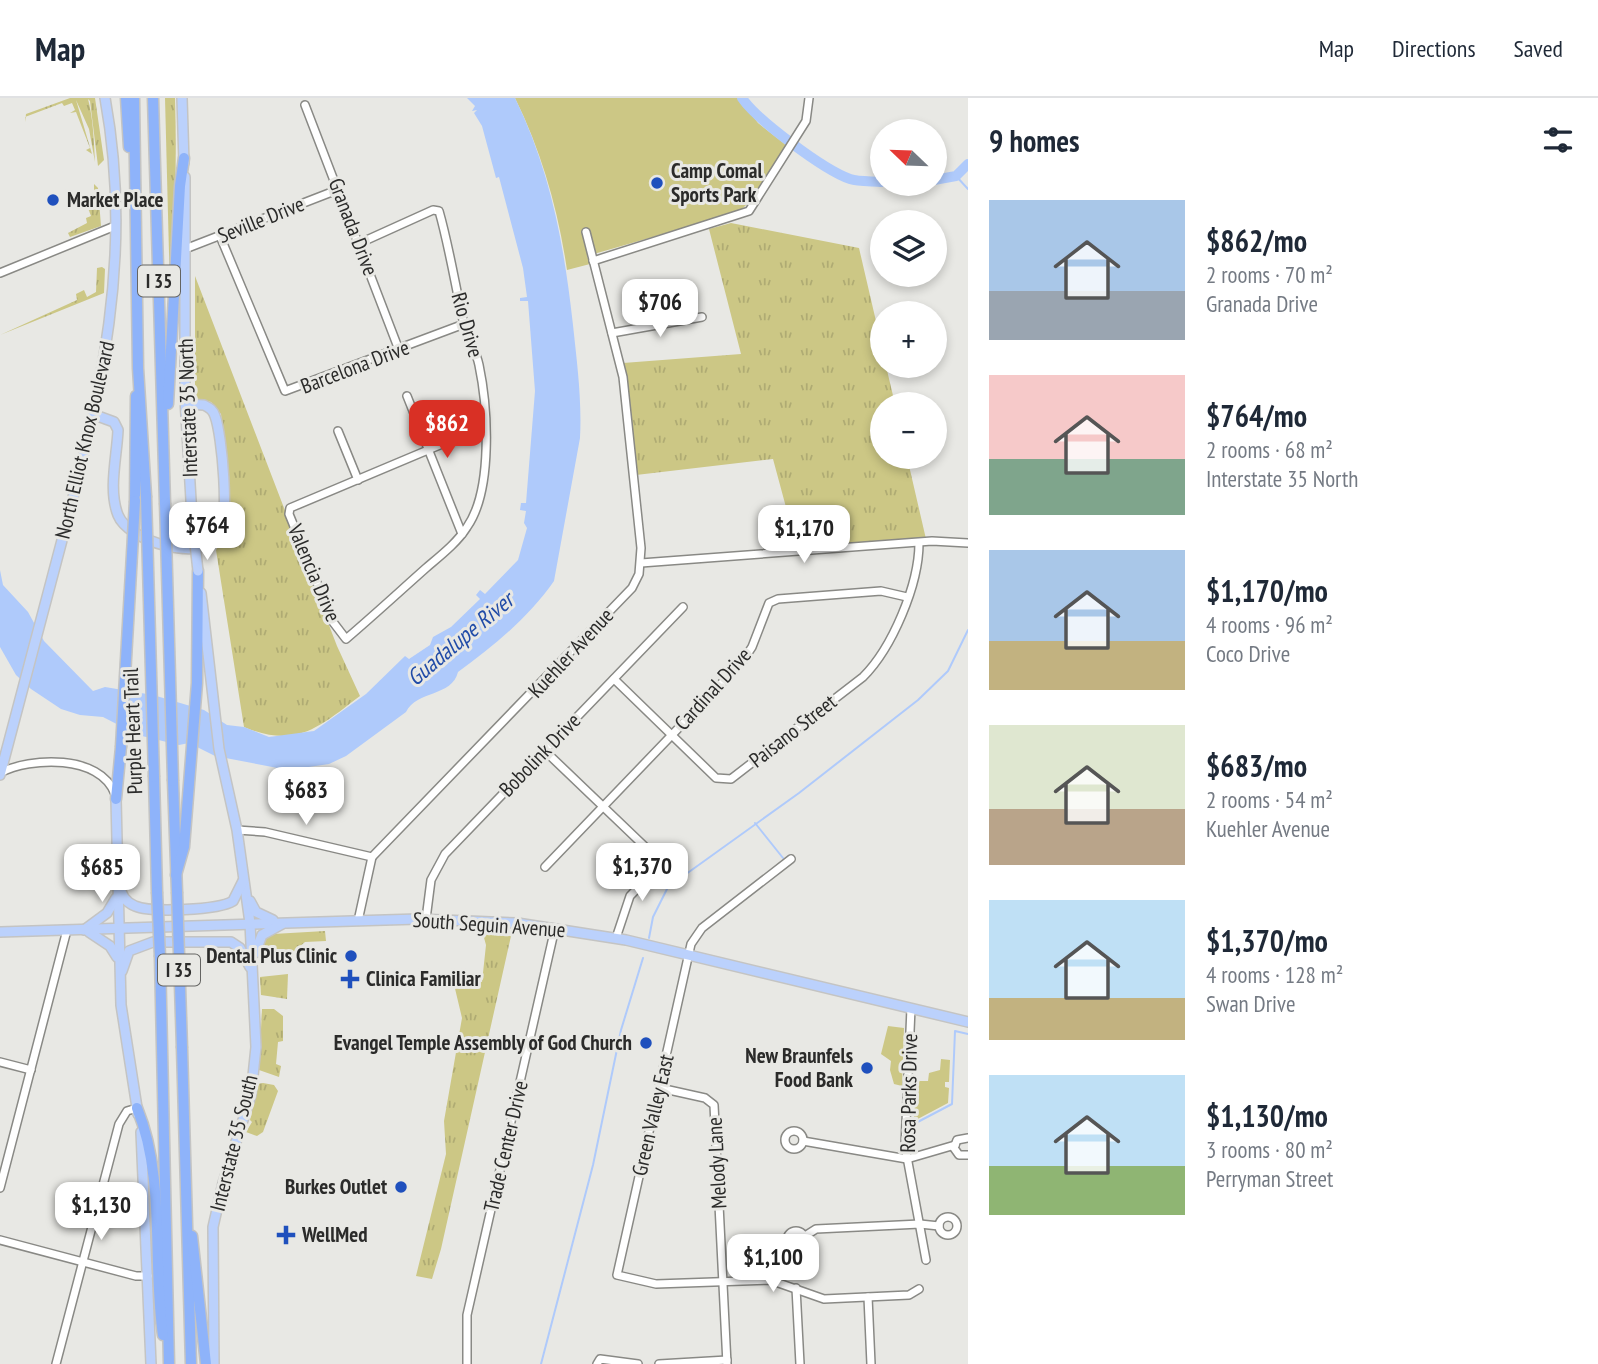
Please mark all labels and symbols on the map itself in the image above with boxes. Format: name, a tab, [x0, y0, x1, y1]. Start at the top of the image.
north arrow	[870, 119, 947, 196]
place label: Camp Comal Sports Park	[671, 157, 763, 208]
street label: Granada Drive	[323, 174, 384, 279]
marker: Camp Comal Sports Park	[649, 175, 665, 191]
place label: Market Place	[67, 186, 163, 213]
street label: Seville Drive	[214, 190, 308, 249]
marker: Market Place	[45, 192, 61, 208]
road number: I 35	[138, 266, 180, 296]
pin: $706	[619, 280, 701, 339]
street label: Rio Drive	[445, 289, 490, 360]
street label: Barcelona Drive	[297, 333, 413, 400]
street label: Interstate 35 North	[172, 338, 203, 478]
street label: North Elliot Knox Boulevard	[49, 339, 120, 541]
pin: $862	[406, 400, 488, 460]
pin: $764	[166, 503, 248, 562]
pin: $1,170	[747, 505, 861, 565]
street label: Valencia Drive	[282, 519, 347, 626]
water label: Guadalupe River	[401, 583, 522, 692]
street label: Kuehler Avenue	[522, 602, 619, 703]
street label: Cardinal Drive	[668, 642, 757, 736]
street label: Purple Heart Trail	[117, 667, 148, 795]
street label: Paisano Street	[744, 688, 842, 773]
street label: Bobolink Drive	[493, 707, 586, 802]
pin: $683	[265, 768, 347, 827]
pin: $685	[61, 844, 143, 904]
pin: $1,370	[585, 844, 699, 903]
street label: South Seguin Avenue	[412, 906, 566, 943]
place label: Dental Plus Clinic	[206, 942, 338, 969]
marker: Dental Plus Clinic	[343, 948, 359, 964]
road number: I 35	[158, 954, 200, 986]
place label: Clinica Familiar	[366, 965, 482, 992]
marker: Clinica Familiar	[340, 969, 360, 989]
place label: Evangel Temple Assembly of God Church	[334, 1029, 632, 1056]
street label: Rosa Parks Drive	[894, 1033, 923, 1153]
marker: Evangel Temple Assembly of God Church	[638, 1035, 654, 1051]
place label: New Braunfels Food Bank	[745, 1042, 853, 1093]
street label: Green Valley East	[625, 1051, 680, 1178]
marker: New Braunfels Food Bank	[859, 1060, 875, 1076]
street label: Interstate 35 South	[204, 1072, 264, 1214]
street label: Trade Center Drive	[477, 1078, 534, 1214]
street label: Melody Lane	[701, 1117, 732, 1209]
place label: Burkes Outlet	[285, 1173, 387, 1200]
marker: Burkes Outlet	[393, 1179, 409, 1195]
pin: $1,130	[44, 1182, 158, 1242]
place label: WellMed	[301, 1221, 368, 1248]
marker: WellMed	[276, 1225, 296, 1245]
pin: $1,100	[716, 1234, 830, 1294]

